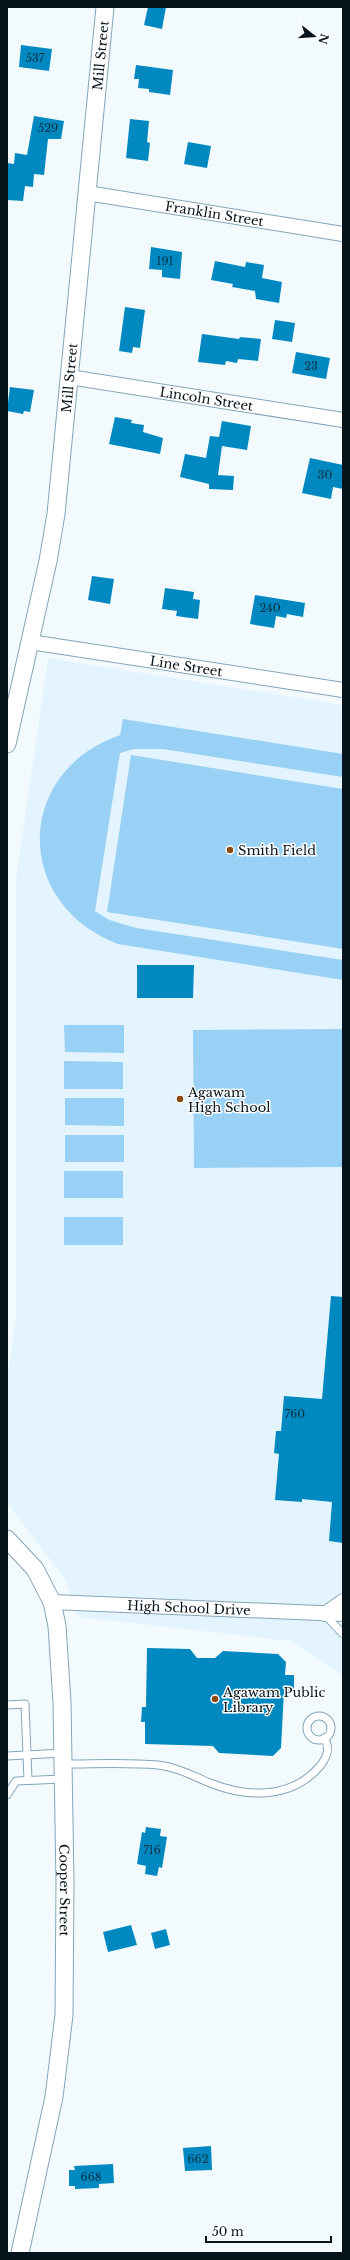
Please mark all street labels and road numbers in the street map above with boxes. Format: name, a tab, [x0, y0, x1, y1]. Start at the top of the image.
street label: Mill Street	[89, 20, 112, 91]
street label: Franklin Street	[164, 197, 265, 230]
street label: Mill Street	[57, 342, 81, 413]
street label: Lincoln Street	[158, 383, 254, 414]
street label: Line Street	[149, 652, 224, 680]
street label: High School Drive	[127, 1597, 251, 1619]
street label: Cooper Street	[56, 1844, 74, 1937]

